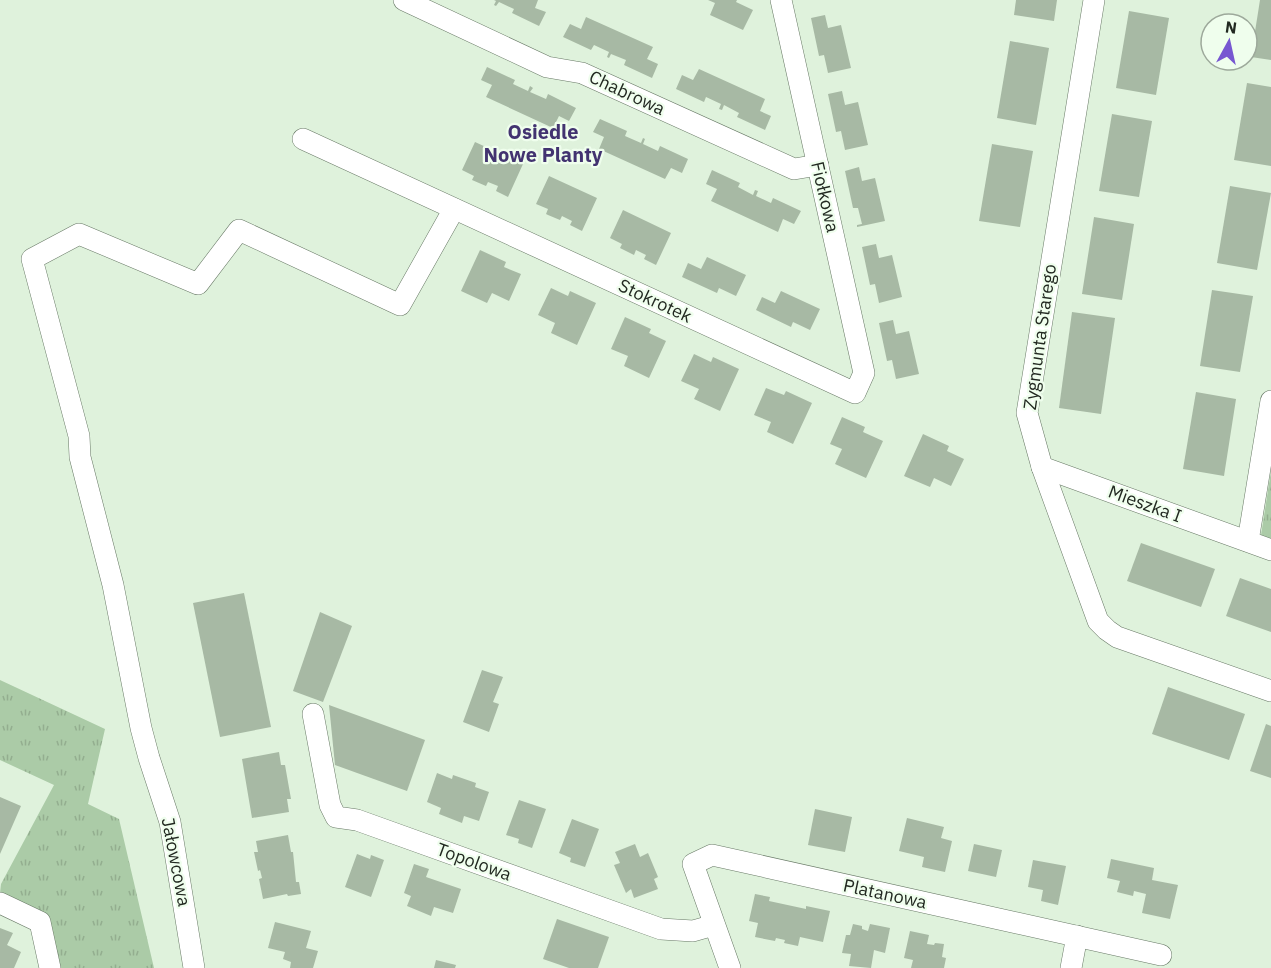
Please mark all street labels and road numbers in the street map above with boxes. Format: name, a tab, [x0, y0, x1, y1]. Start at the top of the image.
street label: Chabrowa	[586, 65, 669, 120]
street label: Fiołkowa	[806, 159, 845, 235]
street label: Zygmunta Starego	[1018, 263, 1061, 411]
street label: Stokrotek	[615, 274, 696, 328]
street label: Mieszka I	[1105, 480, 1185, 527]
street label: Jałowcowa	[157, 816, 196, 909]
street label: Topolowa	[434, 837, 515, 886]
street label: Platanowa	[841, 873, 929, 914]

